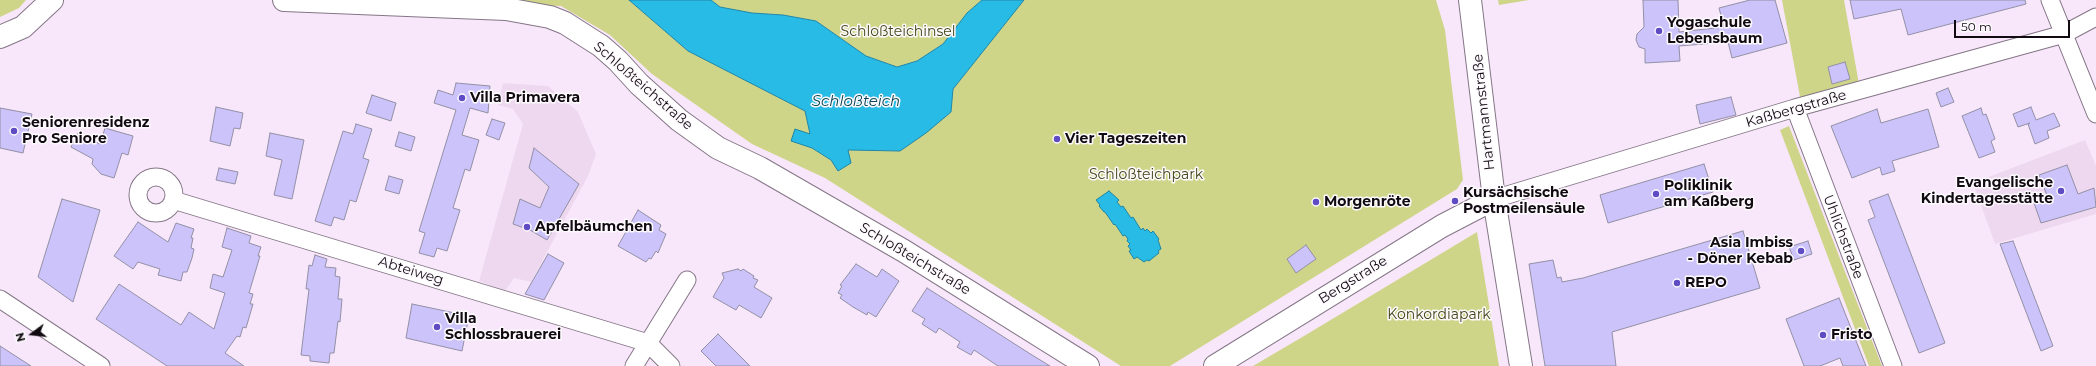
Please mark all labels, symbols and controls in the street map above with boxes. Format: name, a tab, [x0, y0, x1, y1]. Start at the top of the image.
scale bar	[1956, 12, 2072, 38]
place label: Yogaschule Lebensbaum	[1667, 15, 1762, 48]
text: 50 m	[1961, 19, 1992, 34]
park label: Schloßteichinsel	[841, 24, 955, 40]
marker: Yogaschule Lebensbaum	[1654, 26, 1664, 36]
street label: Schloßteichstraße	[590, 38, 696, 134]
street label: Hartmannstraße	[1470, 53, 1498, 171]
street label: Kaßbergstraße	[1744, 87, 1848, 131]
place label: Villa Primavera	[470, 90, 580, 106]
marker: Villa Primavera	[457, 93, 467, 103]
water label: Schloßteich	[812, 93, 900, 111]
place label: Seniorenresidenz Pro Seniore	[22, 115, 149, 148]
marker: Seniorenresidenz Pro Seniore	[9, 126, 19, 136]
place label: Vier Tageszeiten	[1065, 131, 1186, 147]
marker: Vier Tageszeiten	[1052, 134, 1062, 144]
park label: Schloßteichpark	[1089, 167, 1203, 183]
place label: Evangelische Kindertagesstätte	[1921, 175, 2053, 208]
place label: Poliklinik am Kaßberg	[1664, 178, 1754, 210]
place label: Kursächsische Postmeilensäule	[1463, 185, 1585, 218]
marker: Evangelische Kindertagesstätte	[2056, 186, 2066, 196]
marker: Poliklinik am Kaßberg	[1651, 189, 1661, 199]
street label: Uhlichstraße	[1819, 192, 1867, 282]
place label: Morgenröte	[1324, 194, 1411, 210]
marker: Kursächsische Postmeilensäule	[1450, 196, 1460, 206]
marker: Morgenröte	[1311, 197, 1321, 207]
place label: Apfelbäumchen	[535, 219, 653, 235]
street label: Schloßteichstraße	[857, 219, 973, 299]
marker: Apfelbäumchen	[522, 222, 532, 232]
place label: Asia Imbiss - Döner Kebab	[1688, 235, 1793, 268]
marker: Asia Imbiss - Döner Kebab	[1796, 246, 1806, 256]
street label: Bergstraße	[1316, 252, 1390, 308]
street label: Abteiweg	[376, 253, 446, 289]
place label: REPO	[1685, 275, 1727, 291]
marker: REPO	[1672, 278, 1682, 288]
park label: Konkordiapark	[1387, 307, 1491, 323]
place label: Villa Schlossbrauerei	[445, 311, 561, 344]
north arrow	[12, 314, 52, 354]
marker: Villa Schlossbrauerei	[432, 322, 442, 332]
place label: Fristo	[1831, 327, 1872, 343]
marker: Fristo	[1818, 330, 1828, 340]
text: N	[12, 331, 28, 343]

